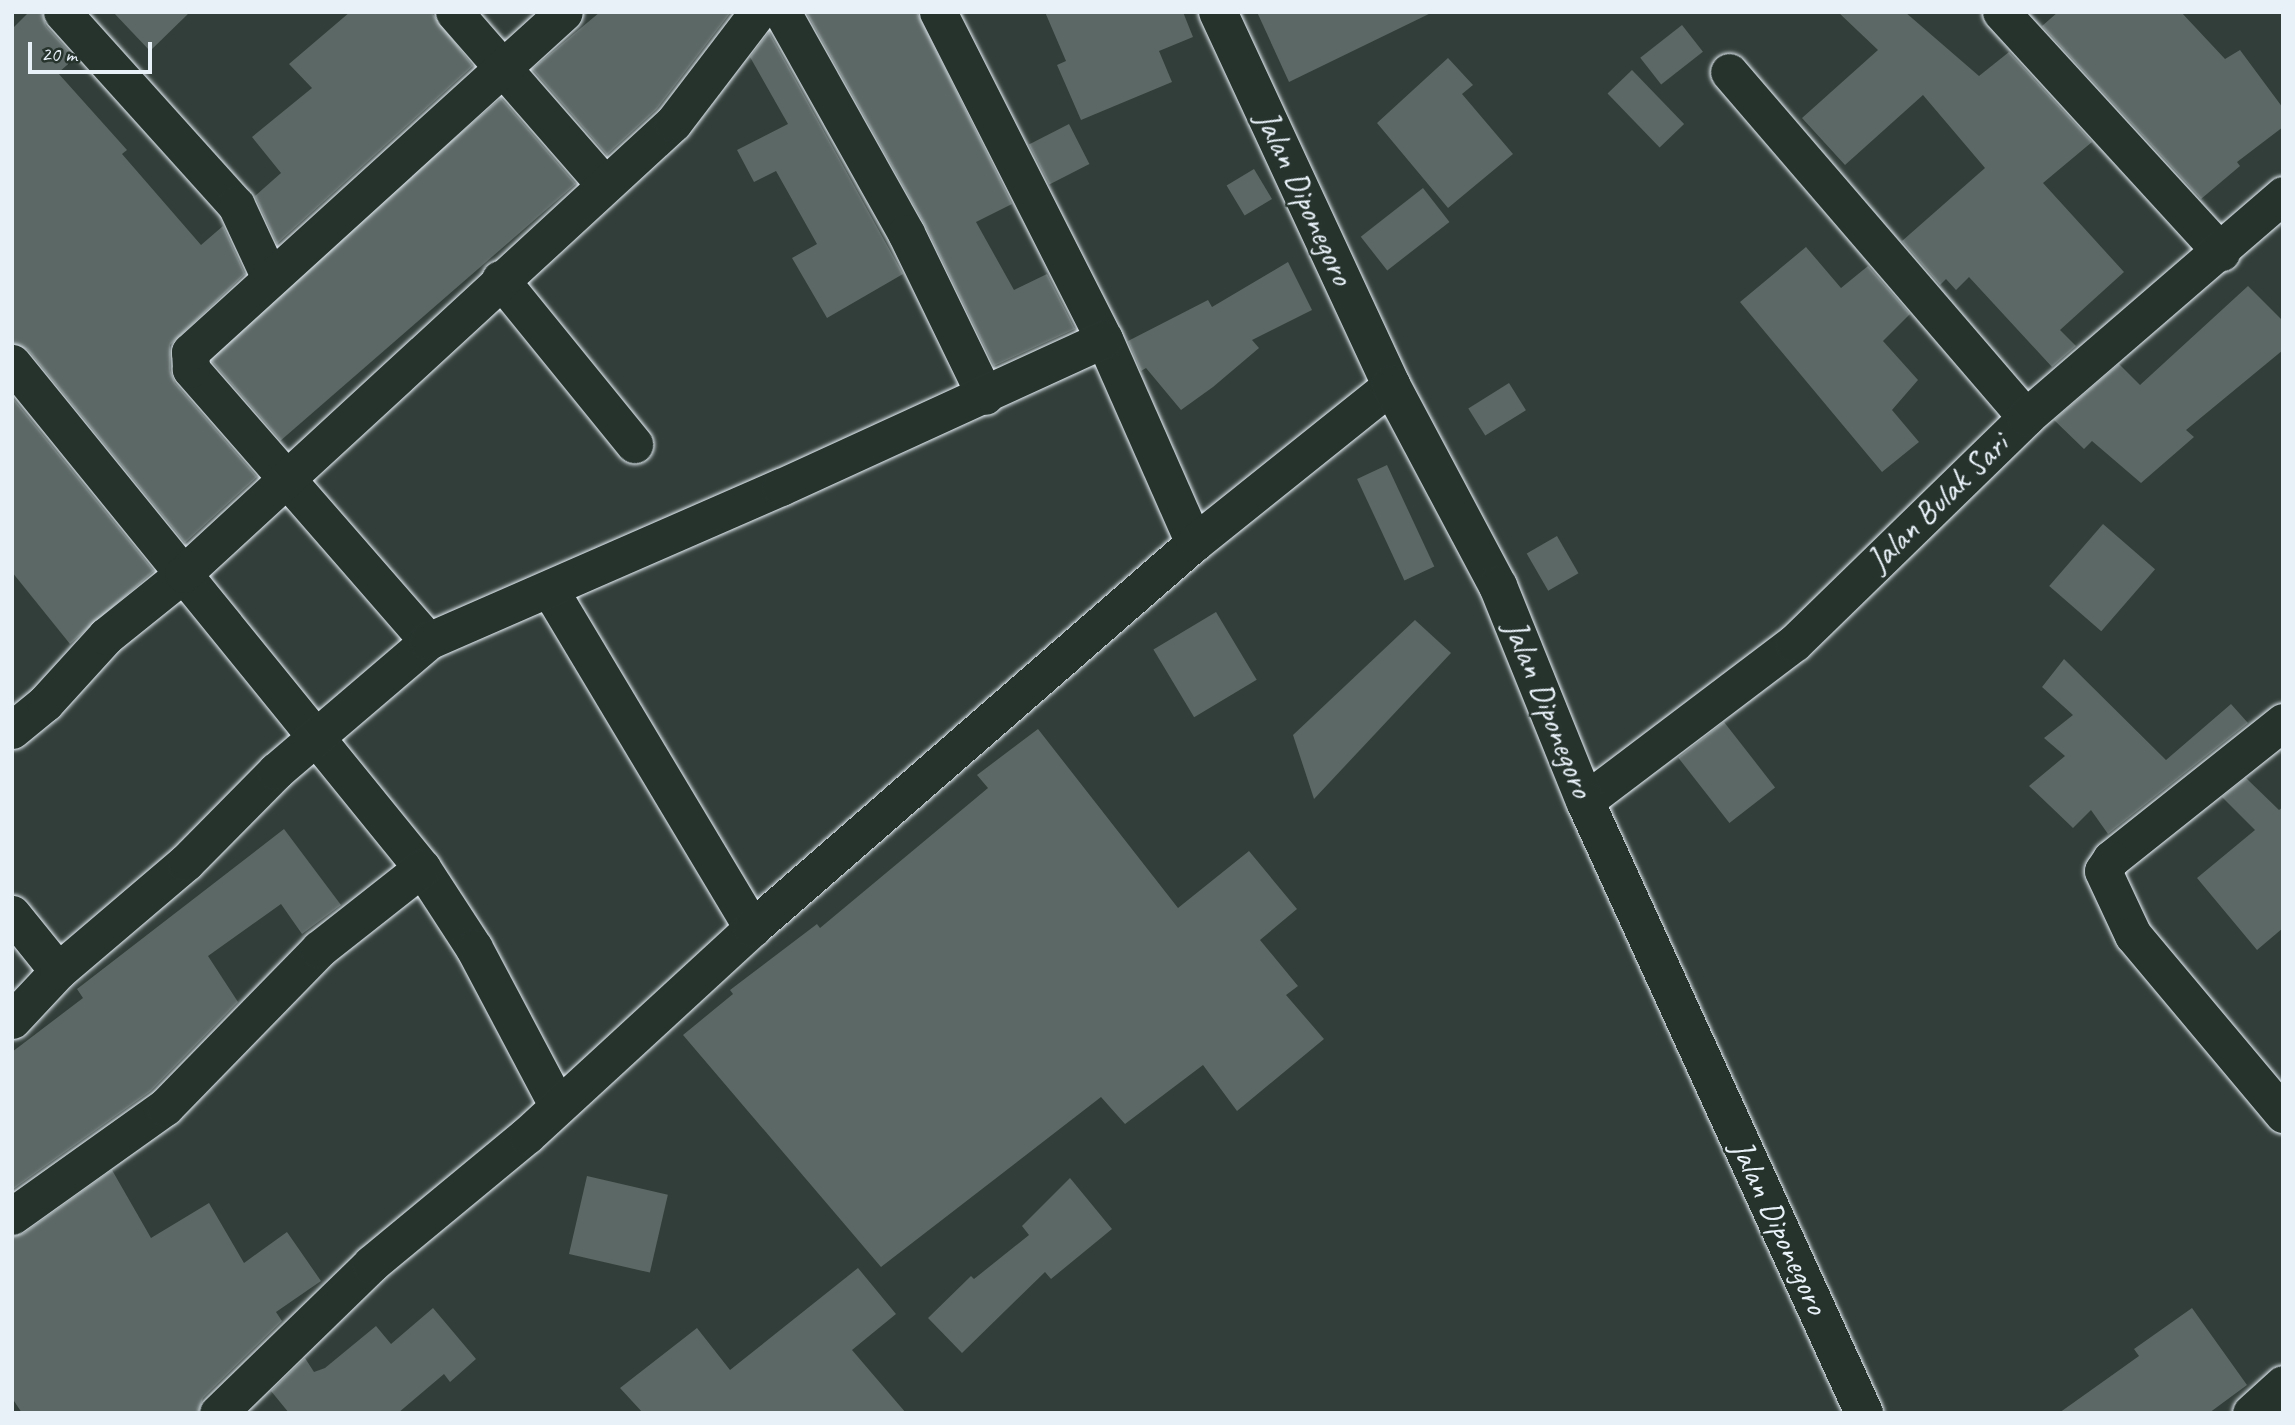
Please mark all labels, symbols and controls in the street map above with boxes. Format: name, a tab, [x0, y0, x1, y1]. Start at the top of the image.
scale bar	[32, 28, 156, 72]
text: 20 m	[41, 41, 77, 67]
street label: Jalan Diponegoro	[1246, 104, 1362, 292]
street label: Jalan Bulak Sari	[1859, 425, 2017, 581]
street label: Jalan Diponegoro	[1494, 614, 1602, 804]
street label: Jalan Diponegoro	[1721, 1133, 1837, 1321]

